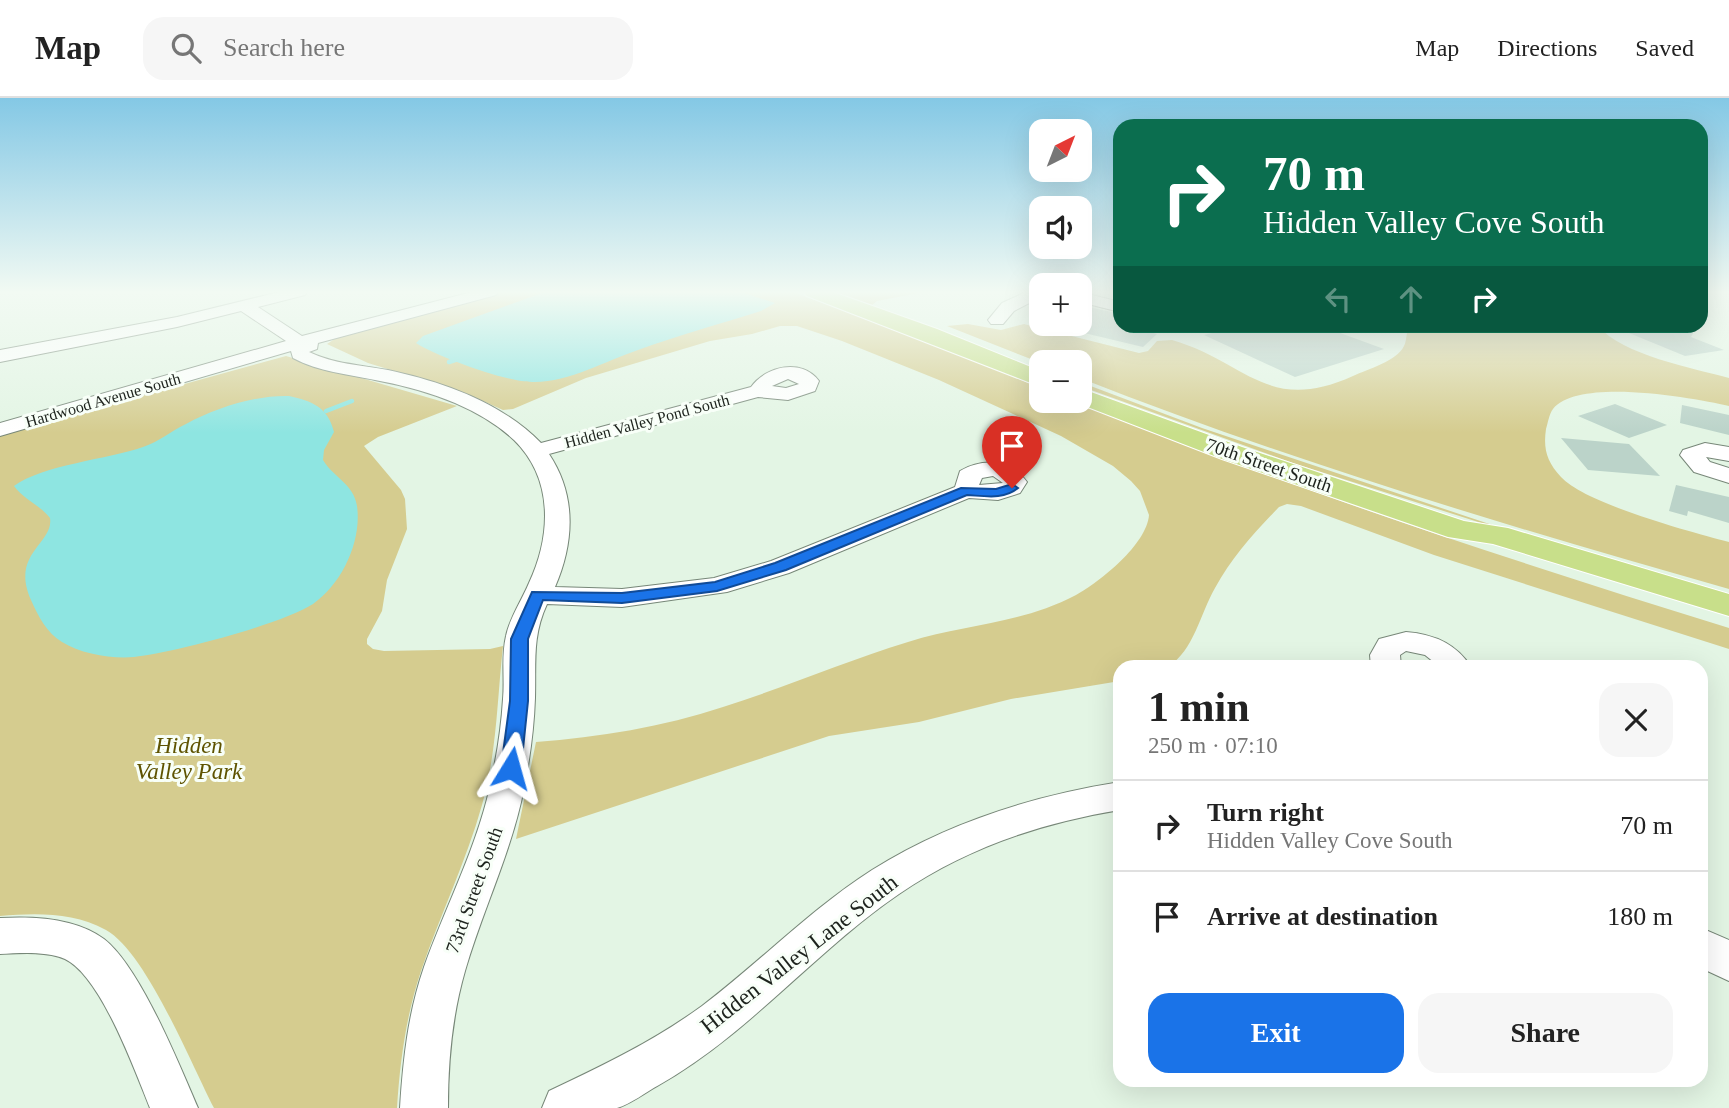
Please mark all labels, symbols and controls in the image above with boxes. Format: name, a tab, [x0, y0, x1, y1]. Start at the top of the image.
search box	[143, 17, 633, 80]
icon: search	[167, 29, 205, 67]
text: Map	[35, 30, 101, 66]
text: Search here	[223, 33, 345, 62]
text: Map	[1415, 35, 1459, 61]
text: Directions	[1497, 35, 1597, 61]
text: Saved	[1635, 35, 1694, 61]
north arrow	[1029, 119, 1092, 182]
map controls	[1029, 119, 1092, 413]
text: 70 m	[1263, 146, 1365, 201]
icon: right	[1148, 147, 1239, 238]
button: sound	[1029, 196, 1092, 259]
text: Hidden Valley Cove South	[1263, 204, 1605, 240]
button: +	[1029, 273, 1092, 336]
icon: left	[1319, 280, 1357, 318]
icon: ahead	[1392, 280, 1430, 318]
icon: right	[1465, 280, 1503, 318]
button: −	[1029, 350, 1092, 413]
street label: Hardwood Avenue South	[23, 370, 183, 430]
street label: Hidden Valley Pond South	[563, 391, 732, 452]
pin	[982, 416, 1042, 488]
icon: arrive	[993, 427, 1031, 465]
street label: 70th Street South	[1203, 434, 1335, 497]
button: close	[1599, 683, 1673, 757]
text: 1 min	[1148, 684, 1250, 730]
position arrow	[474, 731, 548, 805]
park label: Hidden Valley Park	[136, 733, 243, 784]
text: 250 m · 07:10	[1148, 733, 1278, 758]
text: Turn right	[1207, 798, 1324, 827]
icon: right	[1148, 807, 1186, 845]
text: 70 m	[1620, 811, 1673, 840]
street label: 73rd Street South	[441, 823, 507, 956]
text: Hidden Valley Cove South	[1207, 828, 1453, 853]
street label: Hidden Valley Lane South	[696, 869, 903, 1039]
icon: arrive	[1148, 898, 1186, 936]
text: Arrive at destination	[1207, 902, 1438, 931]
text: 180 m	[1607, 902, 1673, 931]
button: Exit	[1148, 993, 1404, 1073]
button: Share	[1418, 993, 1673, 1073]

